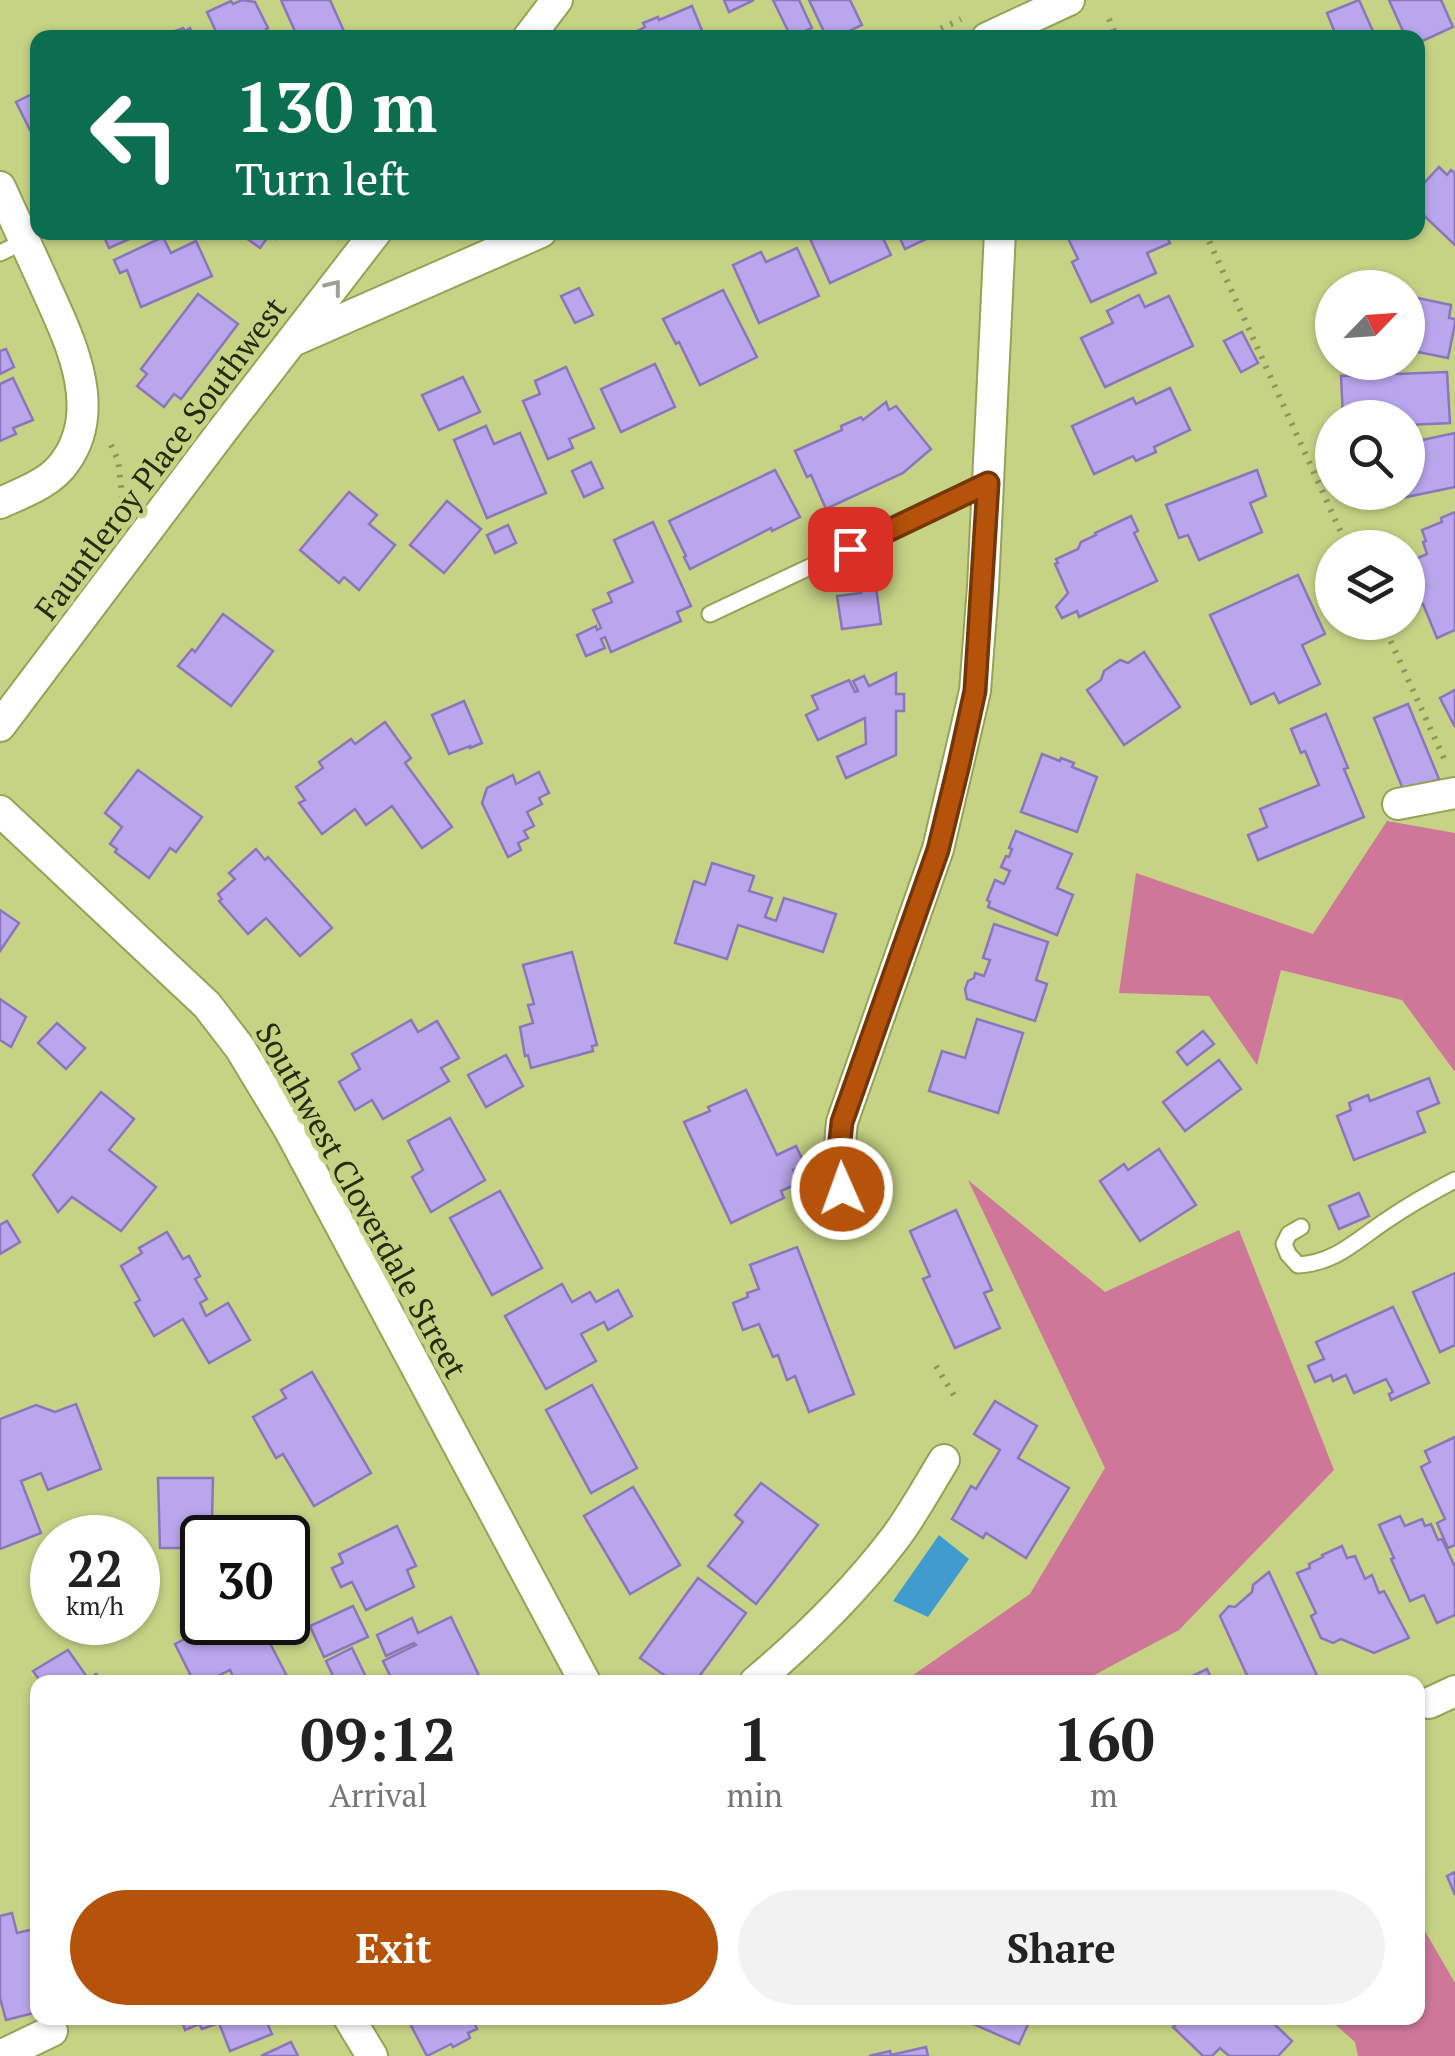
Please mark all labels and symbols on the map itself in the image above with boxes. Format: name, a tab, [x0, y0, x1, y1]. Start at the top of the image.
north arrow	[1315, 270, 1425, 380]
one-way arrow	[322, 280, 340, 298]
street label: Fauntleroy Place Southwest	[25, 288, 295, 628]
pin	[808, 507, 893, 592]
street label: Southwest Cloverdale Street	[247, 1015, 478, 1385]
position arrow	[790, 1137, 894, 1241]
speed limit sign: 30	[180, 1515, 310, 1645]

